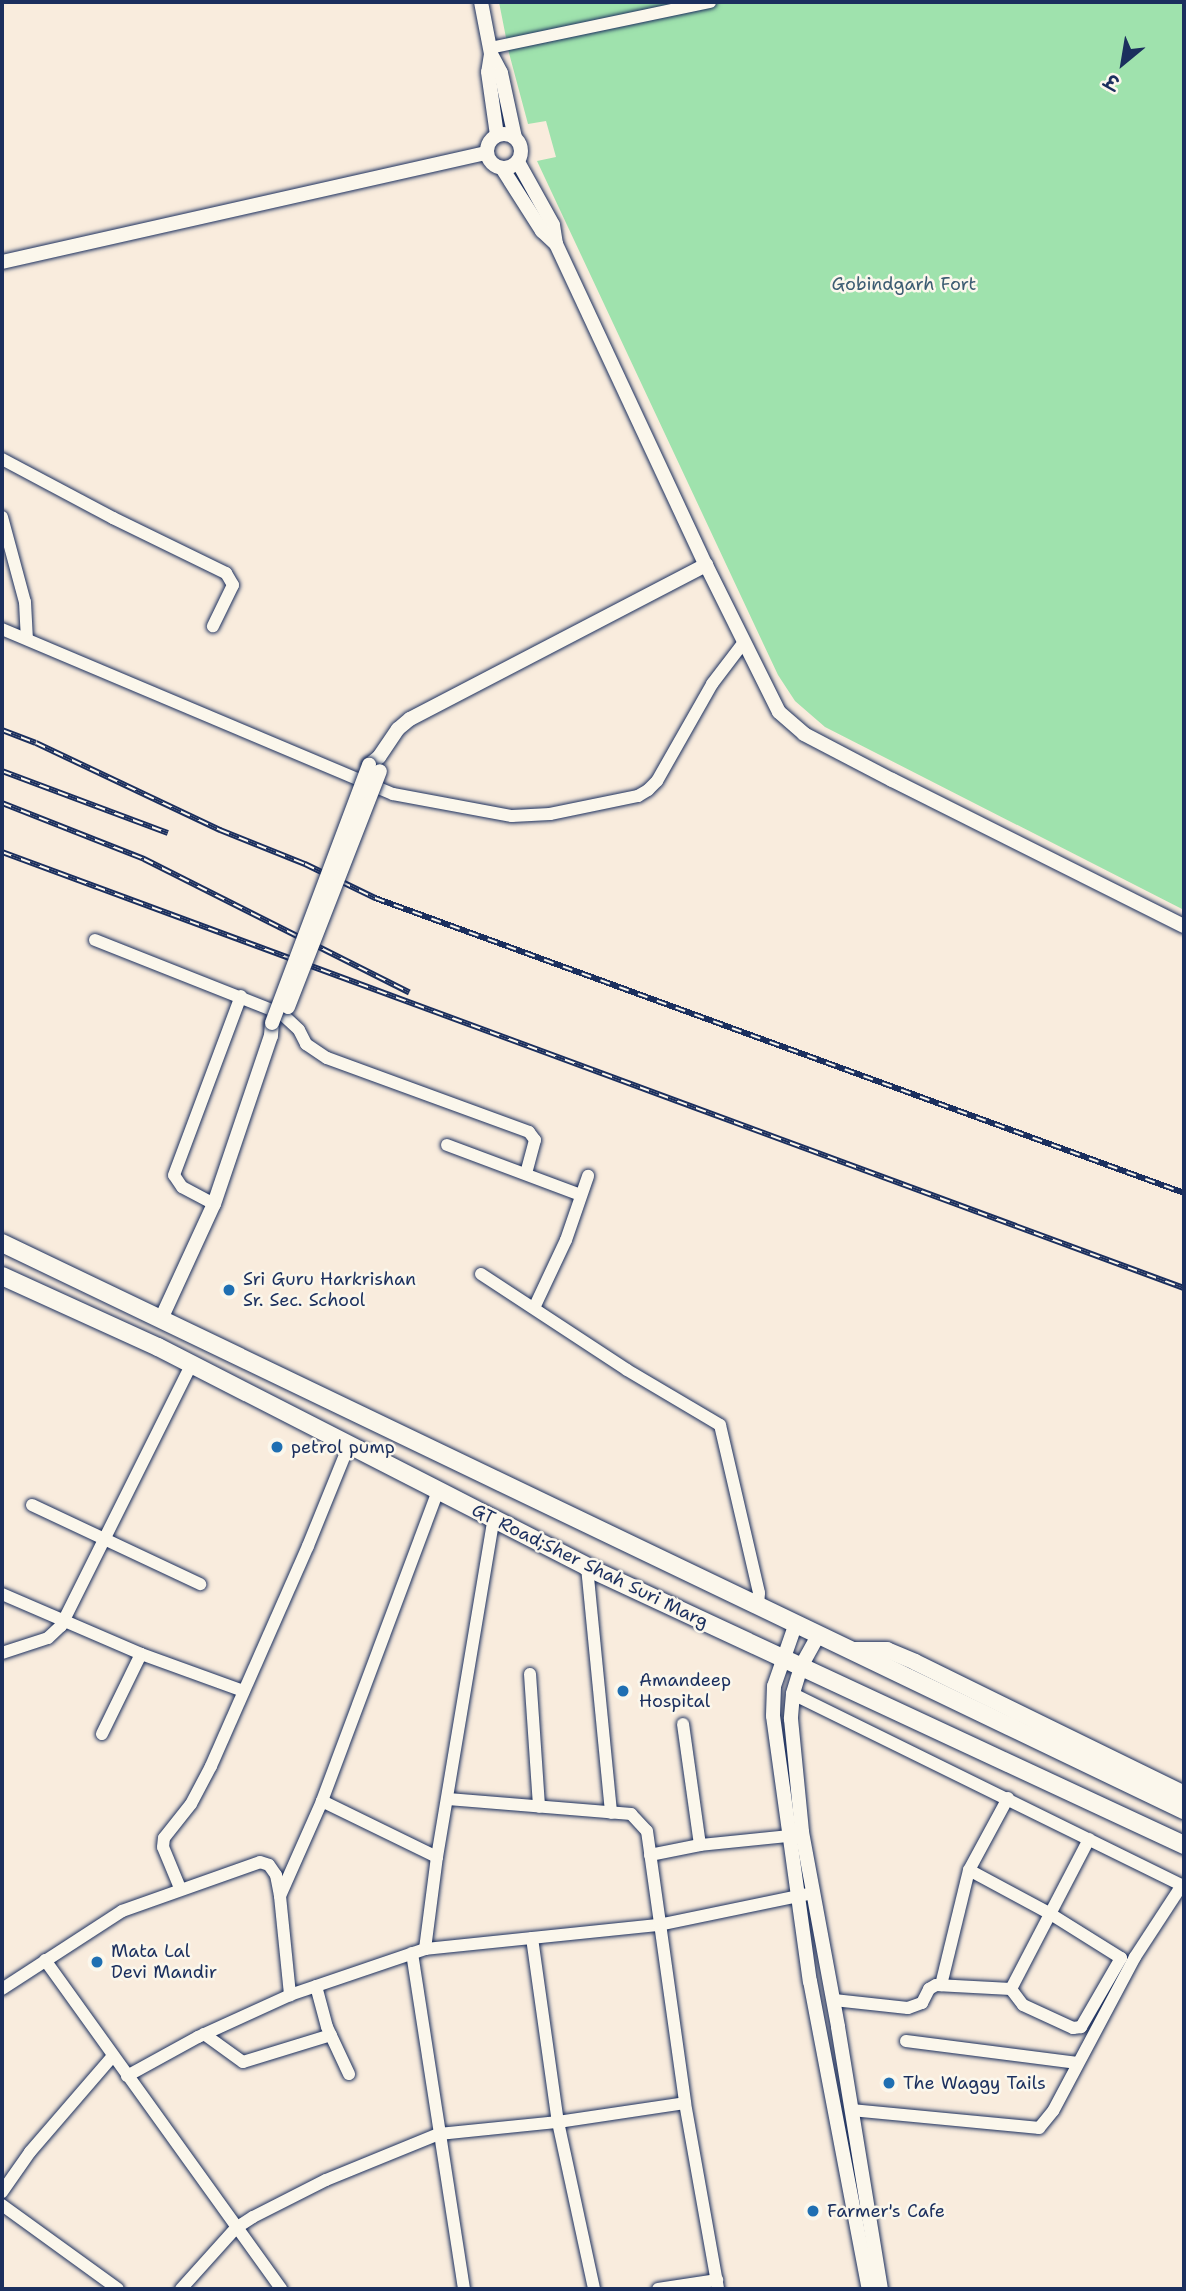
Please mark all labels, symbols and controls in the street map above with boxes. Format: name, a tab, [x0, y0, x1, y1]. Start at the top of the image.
north arrow	[1088, 28, 1158, 98]
text: उ	[1101, 68, 1124, 96]
park label: Gobindgarh Fort	[832, 273, 976, 295]
place label: Sri Guru Harkrishan Sr. Sec. School	[243, 1269, 416, 1312]
marker: Sri Guru Harkrishan Sr. Sec. School	[221, 1282, 237, 1298]
place label: petrol pump	[291, 1436, 395, 1458]
marker: petrol pump	[269, 1439, 285, 1455]
street label: GT Road;Sher Shah Suri Marg	[468, 1499, 712, 1633]
place label: Amandeep Hospital	[639, 1670, 731, 1712]
marker: Amandeep Hospital	[613, 1681, 633, 1701]
place label: Mata Lal Devi Mandir	[111, 1941, 217, 1983]
marker: Mata Lal Devi Mandir	[89, 1954, 105, 1970]
place label: The Waggy Tails	[903, 2072, 1046, 2094]
marker: The Waggy Tails	[881, 2075, 897, 2091]
place label: Farmer's Cafe	[827, 2200, 945, 2222]
marker: Farmer's Cafe	[805, 2203, 821, 2219]

